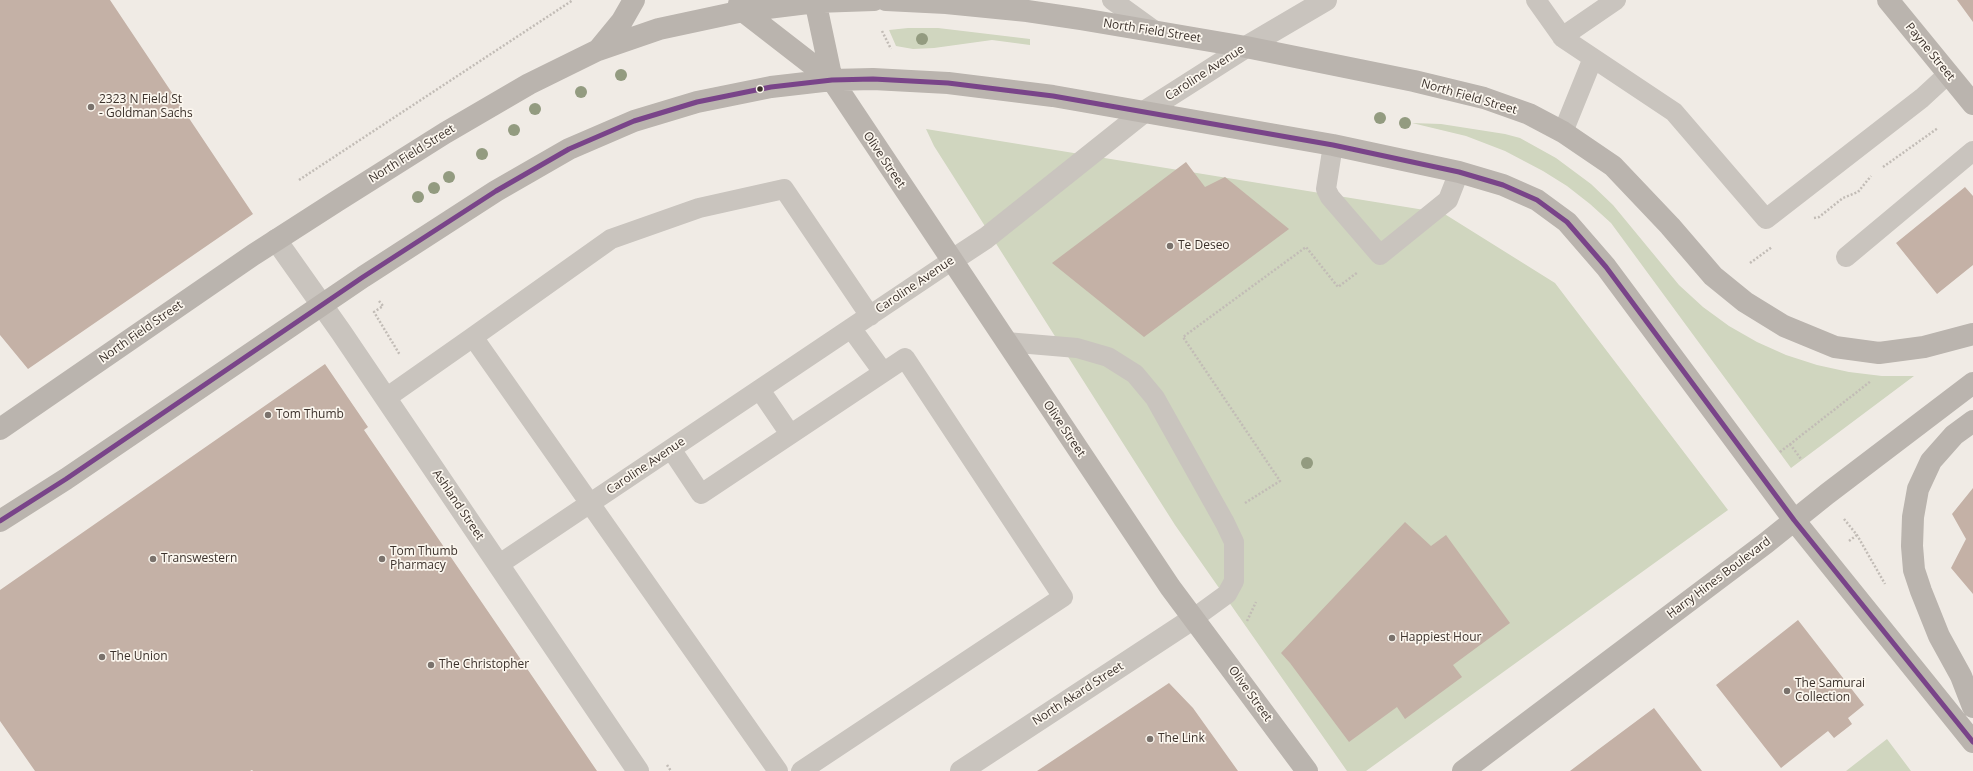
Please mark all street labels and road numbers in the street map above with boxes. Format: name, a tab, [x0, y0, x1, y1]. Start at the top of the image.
street label: North Field Street	[1102, 16, 1202, 46]
street label: Payne Street	[1902, 20, 1958, 84]
street label: Caroline Avenue	[1163, 42, 1247, 104]
street label: North Field Street	[1419, 76, 1519, 118]
street label: North Field Street	[366, 122, 458, 186]
street label: Olive Street	[860, 129, 908, 191]
street label: Caroline Avenue	[873, 253, 957, 317]
street label: North Field Street	[96, 298, 186, 366]
street label: Olive Street	[1040, 398, 1088, 460]
street label: Caroline Avenue	[604, 434, 688, 498]
street label: Ashland Street	[429, 467, 487, 543]
street label: Harry Hines Boulevard	[1664, 534, 1774, 622]
street label: North Akard Street	[1030, 659, 1126, 729]
street label: Olive Street	[1225, 664, 1275, 724]

